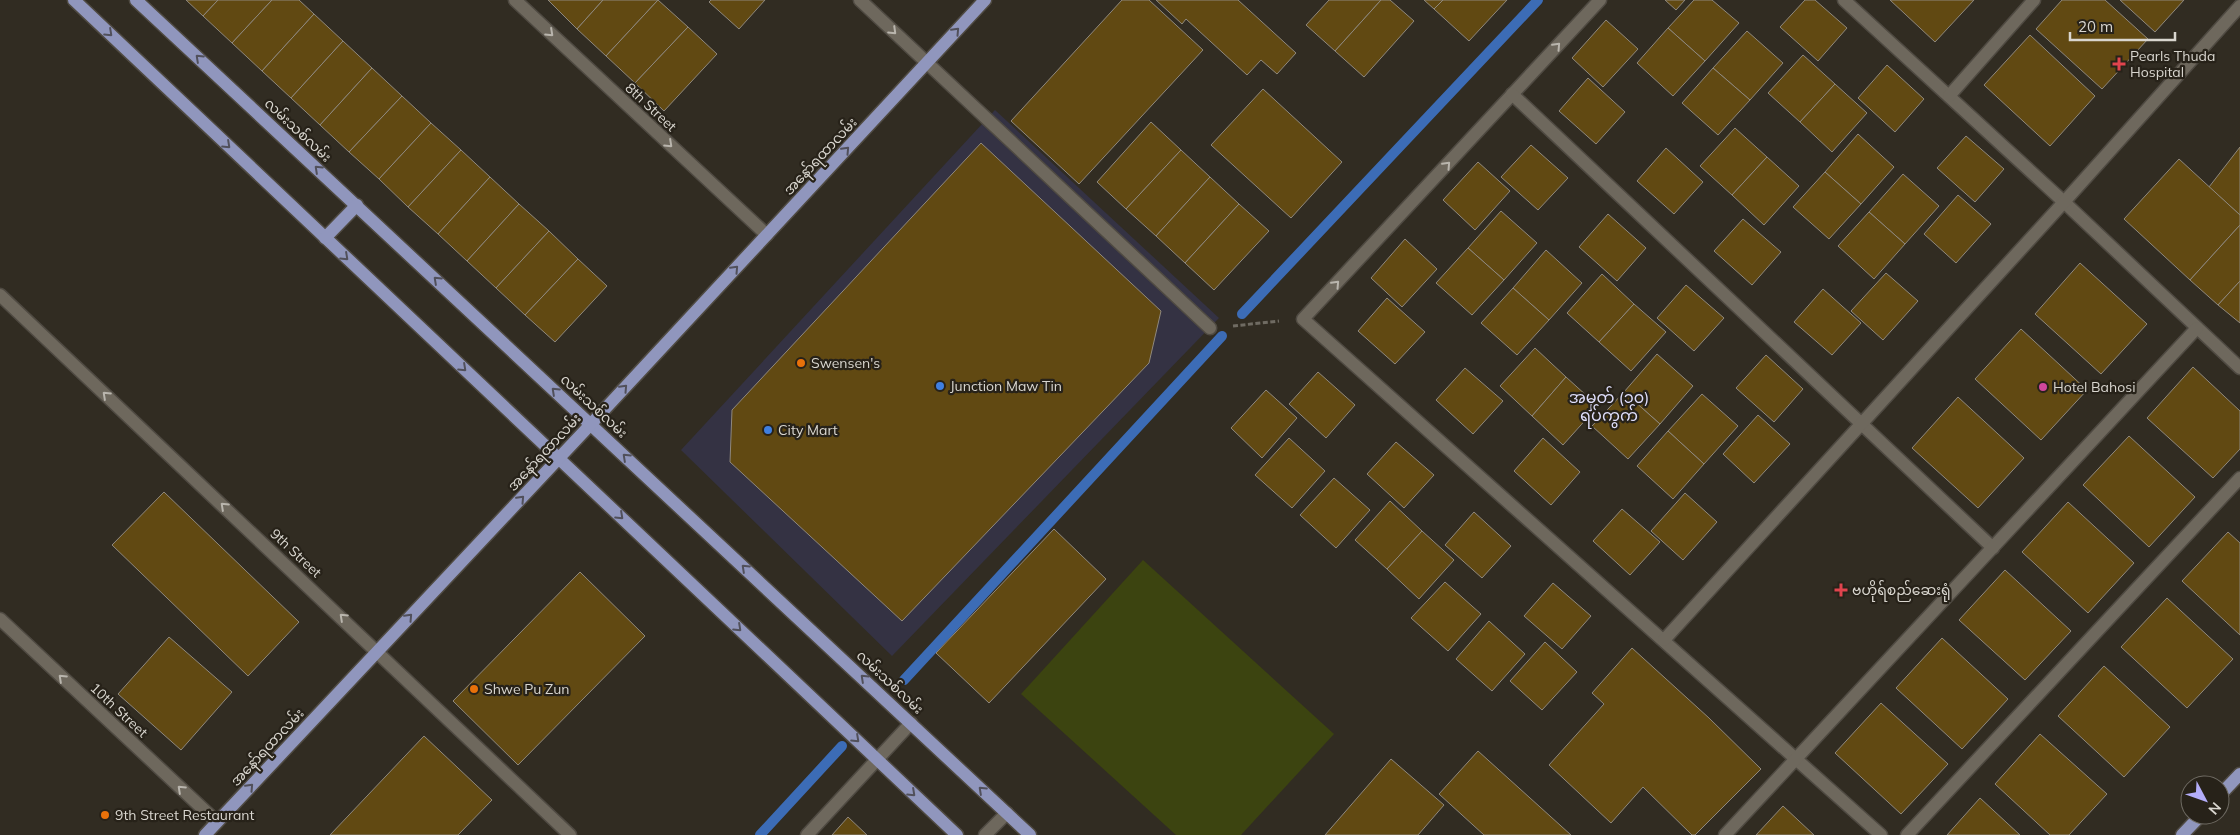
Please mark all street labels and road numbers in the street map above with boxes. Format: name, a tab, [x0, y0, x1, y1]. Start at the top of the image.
street label: 8th Street	[622, 79, 681, 135]
street label: လမ်းသစ်လမ်း	[261, 94, 336, 166]
street label: အနော်ရထာလမ်း	[779, 113, 863, 201]
street label: လမ်းသစ်လမ်း	[557, 370, 632, 442]
street label: အနော်ရထာလမ်း	[503, 409, 587, 497]
street label: 9th Street	[267, 525, 326, 581]
street label: လမ်းသစ်လမ်း	[853, 646, 928, 718]
street label: 10th Street	[86, 679, 152, 741]
street label: အနော်ရထာလမ်း	[226, 704, 310, 792]

